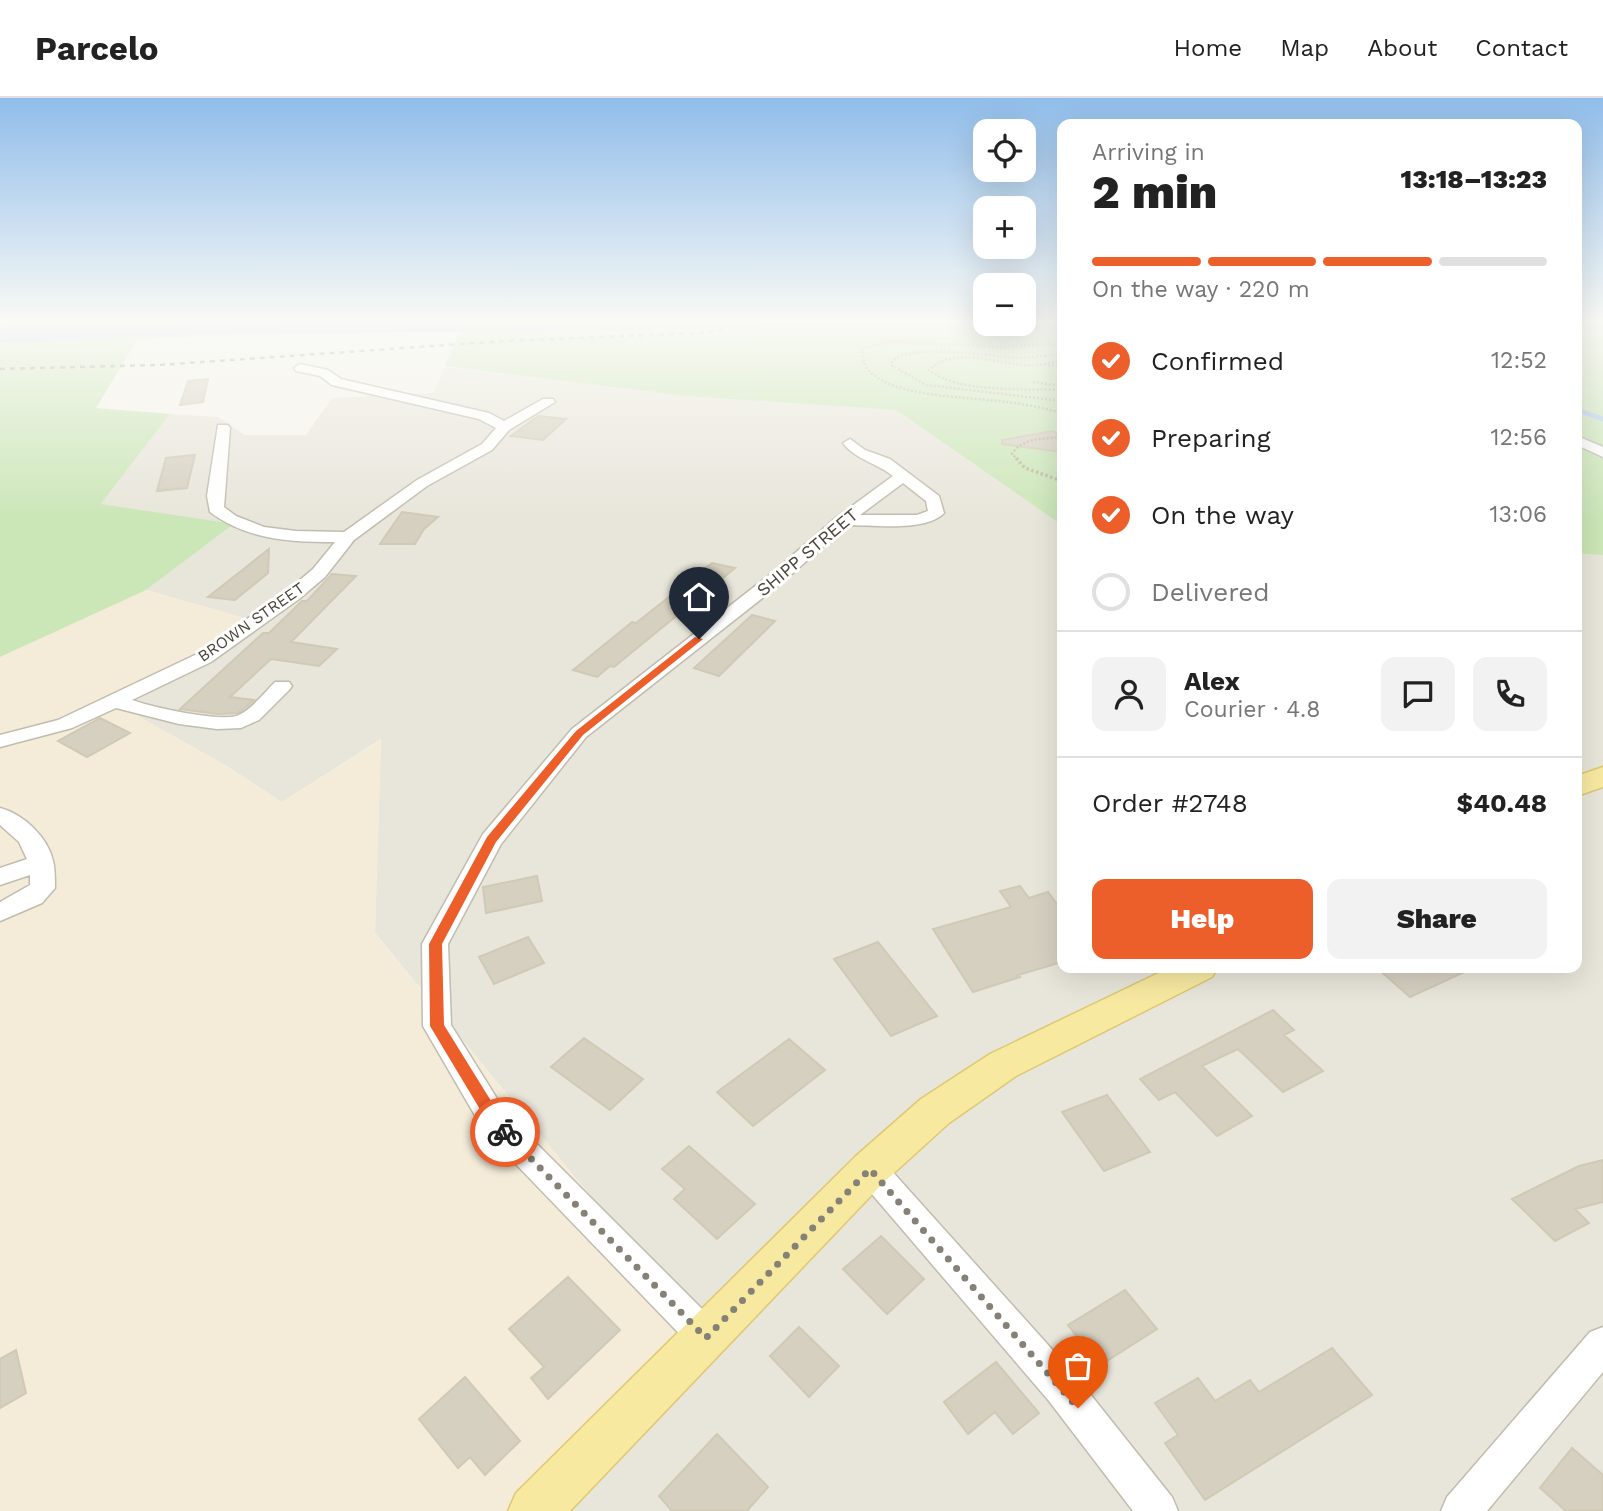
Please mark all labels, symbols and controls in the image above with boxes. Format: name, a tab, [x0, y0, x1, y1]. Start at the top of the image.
text: Parcelo	[35, 29, 159, 68]
text: Home	[1174, 34, 1242, 62]
text: Map	[1280, 34, 1329, 62]
text: About	[1367, 34, 1437, 62]
text: Contact	[1475, 34, 1568, 62]
map controls	[973, 119, 1036, 336]
button: locate	[973, 119, 1036, 182]
text: Arriving in	[1092, 139, 1205, 166]
text: 13:18–13:23	[1401, 164, 1547, 194]
text: 2 min	[1092, 165, 1217, 219]
button: +	[973, 196, 1036, 259]
button: −	[973, 273, 1036, 336]
text: On the way · 220 m	[1092, 276, 1310, 303]
icon: check	[1092, 342, 1130, 380]
text: Confirmed	[1151, 346, 1284, 376]
text: 12:52	[1491, 347, 1547, 374]
icon: check	[1092, 419, 1130, 457]
text: Preparing	[1151, 423, 1271, 453]
text: 12:56	[1490, 424, 1547, 451]
icon: check	[1092, 496, 1130, 534]
text: On the way	[1151, 500, 1294, 530]
text: 13:06	[1490, 501, 1547, 528]
street label: SHIPP STREET	[752, 504, 862, 600]
pin	[669, 567, 729, 639]
text: Delivered	[1151, 577, 1270, 607]
street label: BROWN STREET	[194, 578, 308, 666]
icon: home	[680, 578, 718, 616]
button: person	[1092, 657, 1166, 731]
button: chat	[1381, 657, 1455, 731]
button: phone	[1473, 657, 1547, 731]
text: Alex	[1184, 666, 1240, 696]
text: Courier · 4.8	[1184, 696, 1320, 723]
text: Order #2748	[1092, 788, 1248, 818]
text: $40.48	[1457, 788, 1547, 818]
button: Help	[1092, 879, 1313, 959]
button: Share	[1327, 879, 1547, 959]
courier	[470, 1097, 540, 1167]
icon: bike	[486, 1113, 524, 1151]
pin	[1048, 1336, 1108, 1408]
icon: bag	[1059, 1347, 1097, 1385]

